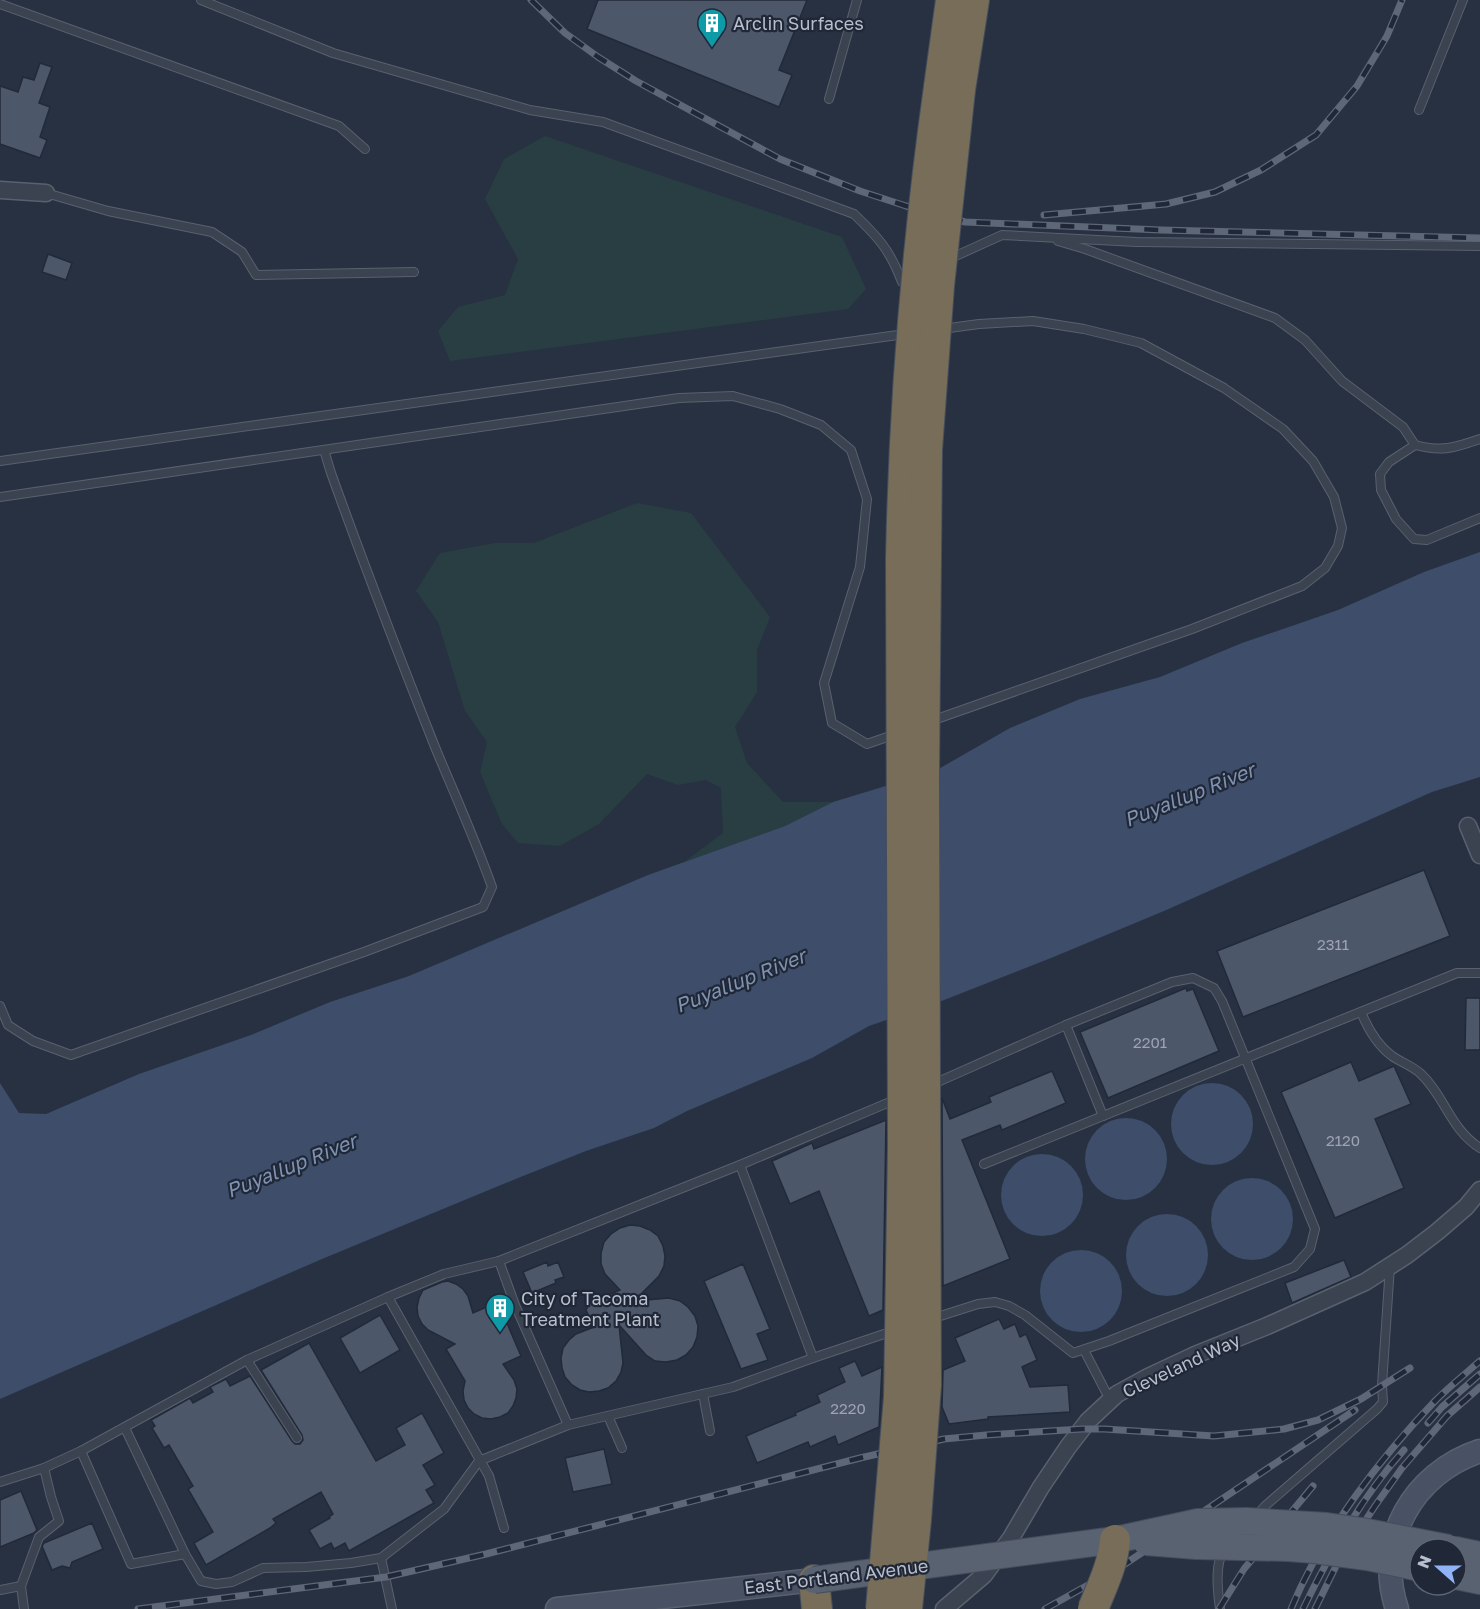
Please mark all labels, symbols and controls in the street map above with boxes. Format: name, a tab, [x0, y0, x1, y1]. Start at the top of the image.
building icon: Arclin Surfaces	[696, 7, 728, 49]
place label: Arclin Surfaces	[733, 12, 864, 34]
water label: Puyallup River	[1120, 756, 1261, 832]
house number: 2311	[1317, 935, 1349, 953]
water label: Puyallup River	[671, 942, 812, 1018]
house number: 2201	[1133, 1033, 1167, 1051]
water label: Puyallup River	[222, 1127, 363, 1203]
house number: 2120	[1326, 1131, 1360, 1149]
place label: City of Tacoma Treatment Plant	[521, 1287, 660, 1330]
building icon: City of Tacoma Treatment Plant	[484, 1292, 516, 1334]
street label: Cleveland Way	[1119, 1328, 1243, 1402]
house number: 2220	[830, 1399, 866, 1417]
north arrow	[1408, 1537, 1468, 1597]
text: N	[1412, 1552, 1436, 1571]
street label: East Portland Avenue	[743, 1554, 929, 1598]

